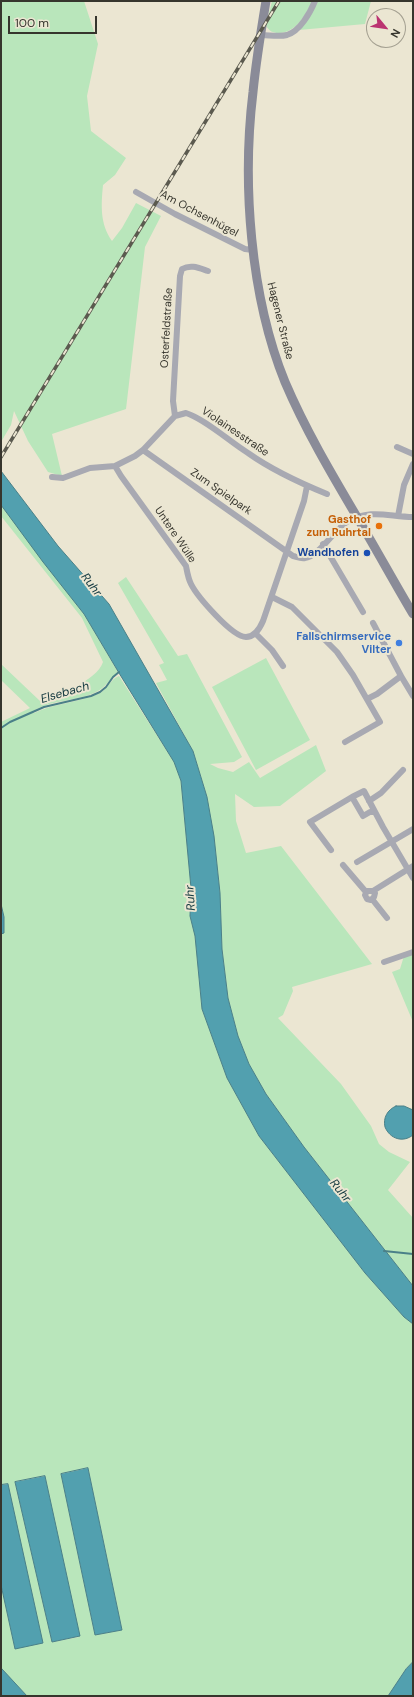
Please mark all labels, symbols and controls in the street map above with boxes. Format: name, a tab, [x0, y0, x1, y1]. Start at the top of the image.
scale bar	[10, 8, 99, 34]
north arrow	[366, 8, 406, 48]
text: 100 m	[15, 15, 49, 31]
text: N	[388, 26, 404, 40]
street label: Am Ochsenhügel	[158, 188, 240, 240]
street label: Hagener Straße	[264, 281, 296, 361]
street label: Osterfeldstraße	[158, 288, 176, 368]
street label: Violainesstraße	[199, 405, 271, 459]
street label: Zum Spielpark	[188, 466, 254, 518]
street label: Untere Wülle	[151, 504, 199, 566]
place label: Gasthof zum Ruhrtal	[307, 513, 371, 539]
marker: Gasthof zum Ruhrtal	[374, 521, 384, 531]
place label: Wandhofen	[297, 546, 359, 560]
marker: Wandhofen	[362, 548, 372, 558]
water label: Ruhr	[78, 571, 104, 599]
place label: Fallschirmservice Vilter	[296, 630, 391, 656]
marker: Fallschirmservice Vilter	[394, 638, 404, 648]
water label: Elsebach	[39, 679, 91, 707]
water label: Ruhr	[183, 885, 199, 911]
water label: Ruhr	[326, 1177, 354, 1205]

